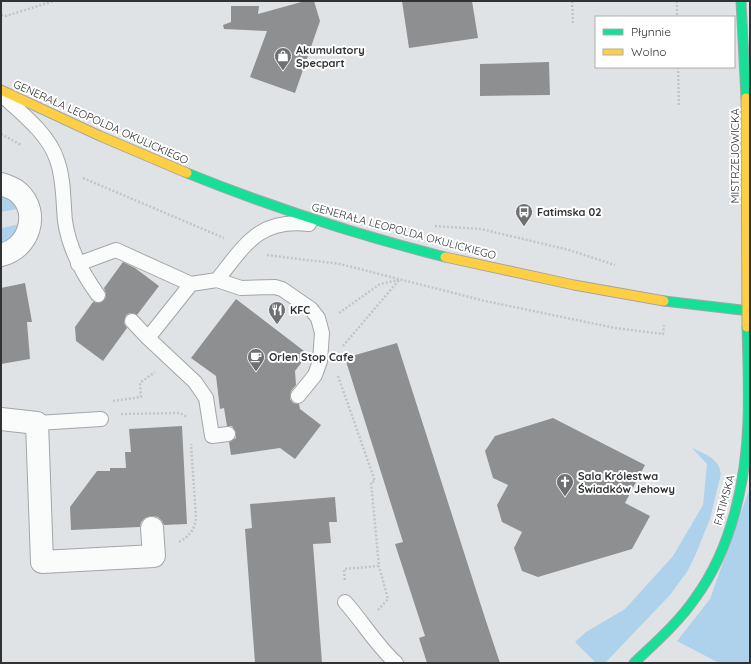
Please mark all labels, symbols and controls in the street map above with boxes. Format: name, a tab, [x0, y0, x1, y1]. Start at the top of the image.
legend	[595, 16, 735, 68]
text: Płynnie	[631, 24, 671, 39]
place label: Akumulatory Specpart	[296, 43, 365, 70]
text: Wolno	[631, 44, 667, 59]
shop icon: Akumulatory Specpart	[273, 46, 293, 71]
street label: GENERAŁA LEOPOLDA OKULICKIEGO	[11, 77, 191, 167]
street label: MISTRZEJOWICKA	[728, 108, 742, 204]
street label: GENERAŁA LEOPOLDA OKULICKIEGO	[310, 200, 498, 262]
bus stop icon: Fatimska 02	[514, 202, 534, 227]
place label: Fatimska 02	[537, 205, 602, 219]
restaurant icon: KFC	[267, 300, 287, 325]
place label: KFC	[290, 303, 310, 317]
cafe icon: Orlen Stop Cafe	[246, 347, 266, 372]
place label: Orlen Stop Cafe	[269, 350, 354, 364]
place label: Sala Królestwa Świadków Jehowy	[578, 469, 675, 496]
church icon: Sala Królestwa Świadków Jehowy	[555, 472, 575, 497]
street label: FATIMSKA	[711, 473, 737, 527]

